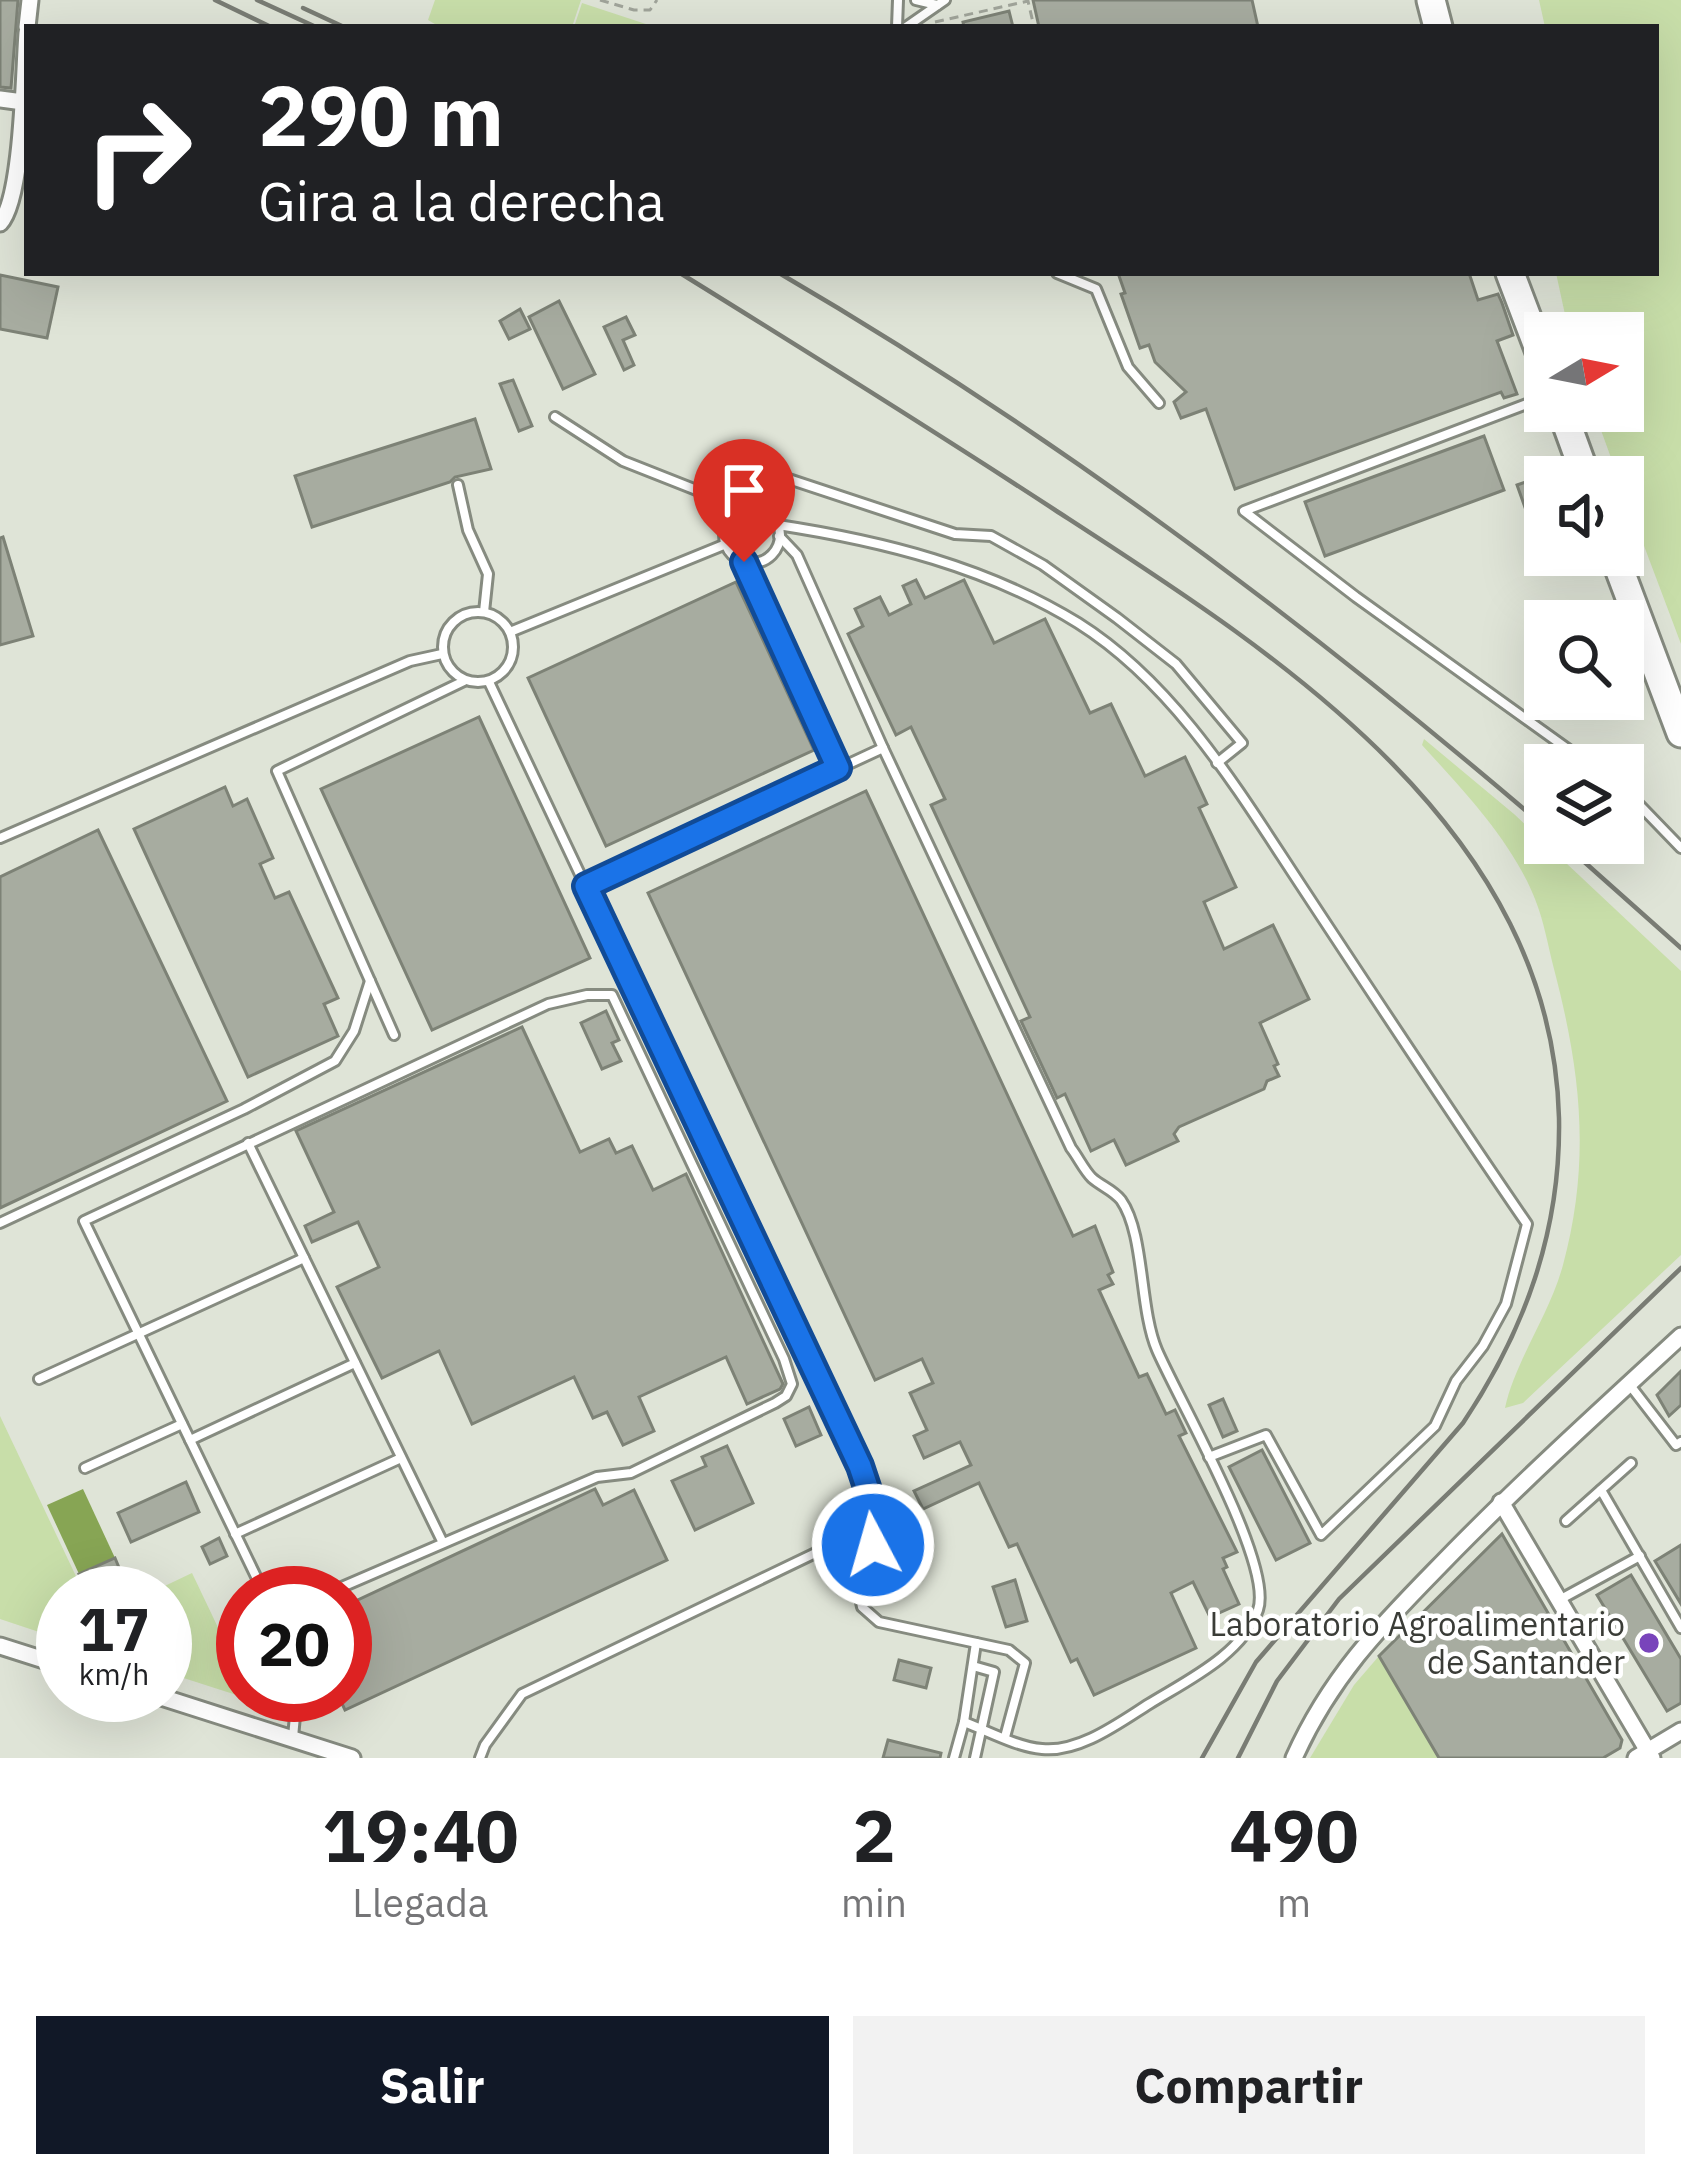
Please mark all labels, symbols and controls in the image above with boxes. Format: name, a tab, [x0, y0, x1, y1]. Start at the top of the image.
text: 290 m	[258, 60, 504, 169]
icon: right	[60, 72, 216, 228]
text: Gira a la derecha	[258, 166, 665, 236]
north arrow	[1524, 312, 1644, 432]
map controls	[1524, 312, 1644, 864]
pin	[693, 439, 795, 562]
button: sound	[1524, 456, 1644, 576]
icon: arrive	[711, 457, 777, 523]
button: search	[1524, 600, 1644, 720]
button: layers	[1524, 744, 1644, 864]
position arrow	[810, 1482, 936, 1608]
speed limit sign: 20	[216, 1566, 372, 1722]
text: 17	[78, 1589, 150, 1668]
place label: Laboratorio Agroalimentario de Santander	[1210, 1602, 1625, 1683]
marker: Laboratorio Agroalimentario de Santander	[1636, 1630, 1662, 1656]
text: km/h	[79, 1654, 149, 1693]
text: 19:40	[322, 1788, 519, 1882]
text: 2	[852, 1788, 896, 1882]
text: 490	[1229, 1788, 1359, 1882]
text: Llegada	[352, 1877, 489, 1928]
text: min	[841, 1877, 907, 1928]
text: m	[1277, 1877, 1311, 1928]
button: Salir	[36, 2016, 829, 2154]
button: Compartir	[853, 2016, 1645, 2154]

